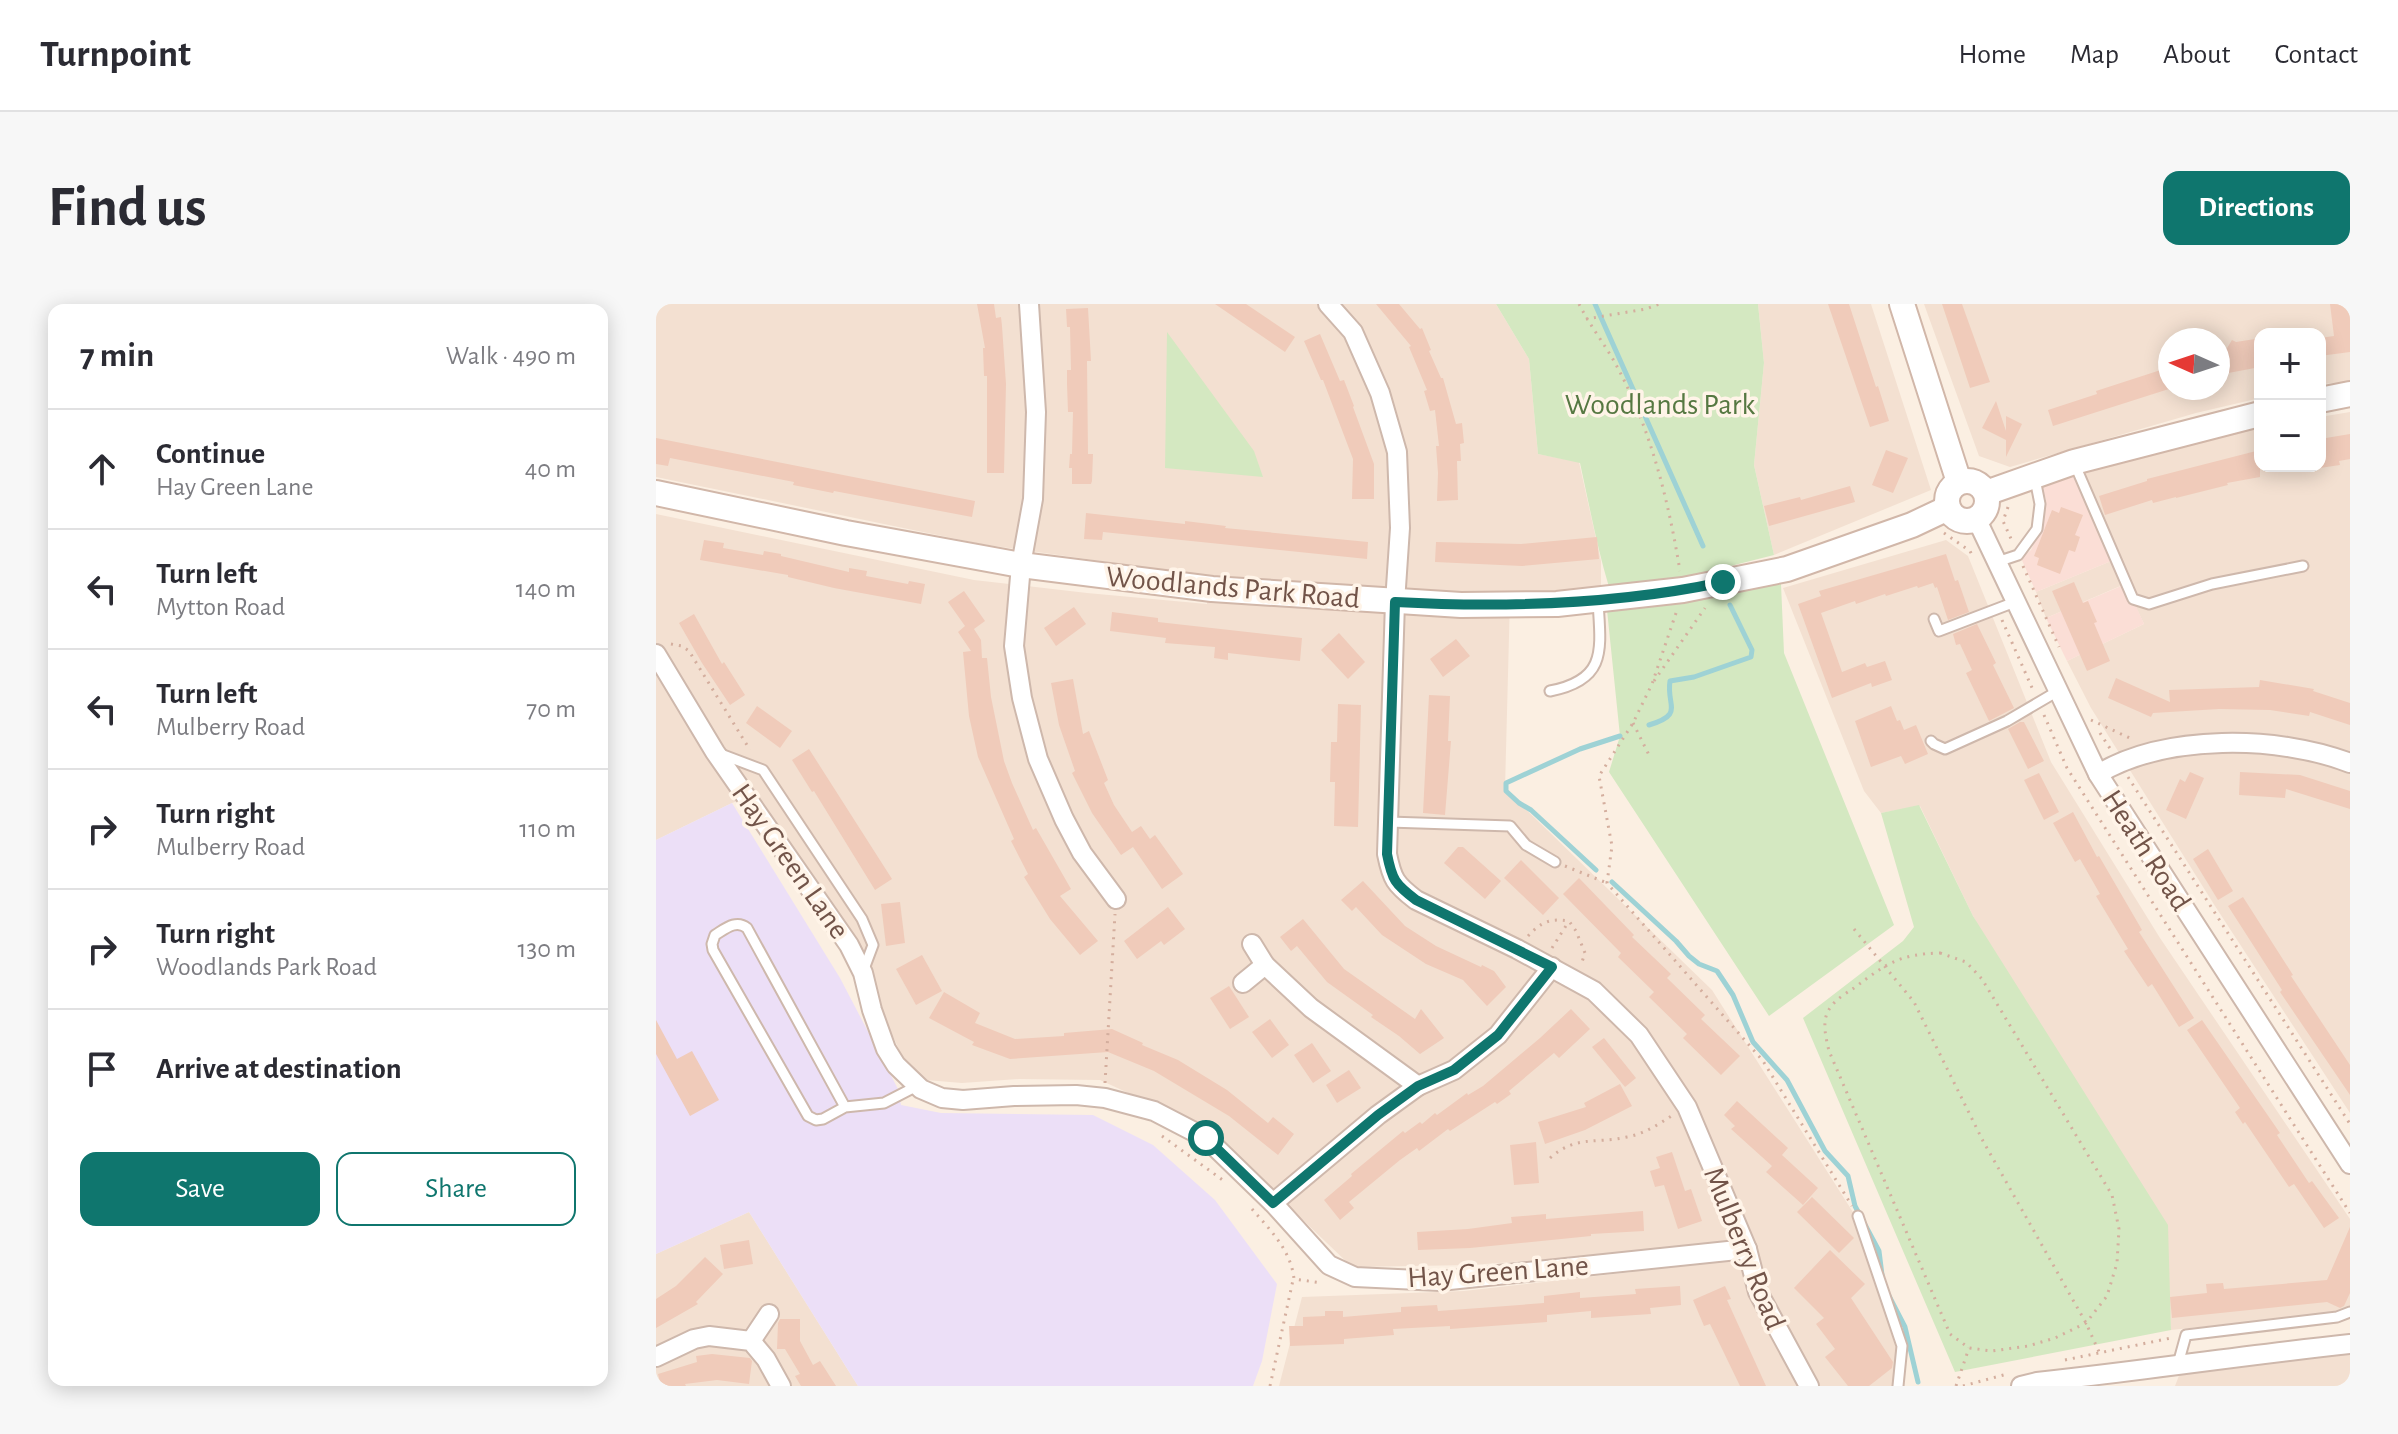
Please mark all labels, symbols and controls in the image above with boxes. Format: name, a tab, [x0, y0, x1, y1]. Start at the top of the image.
text: Turnpoint	[40, 36, 191, 74]
text: Home	[1959, 41, 2026, 69]
text: Map	[2070, 41, 2119, 69]
text: About	[2163, 41, 2231, 69]
text: Contact	[2275, 41, 2358, 69]
button: Directions	[2163, 171, 2350, 245]
text: Find us	[48, 180, 206, 236]
north arrow	[2158, 328, 2230, 400]
map controls	[2254, 328, 2326, 472]
button: +	[2254, 328, 2326, 400]
text: 7 min	[80, 339, 154, 373]
text: Walk · 490 m	[446, 343, 576, 369]
park label: Woodlands Park	[1565, 390, 1755, 420]
button: −	[2254, 400, 2326, 472]
text: Continue	[156, 439, 265, 469]
icon: ahead	[80, 447, 124, 491]
text: 40 m	[525, 456, 576, 482]
text: Hay Green Lane	[156, 474, 313, 500]
text: Turn left	[156, 559, 257, 589]
street label: Woodlands Park Road	[1105, 562, 1361, 614]
route end	[1705, 564, 1741, 600]
icon: left	[80, 567, 124, 611]
text: 140 m	[516, 576, 576, 602]
text: Mytton Road	[156, 594, 285, 620]
text: Turn left	[156, 679, 257, 709]
icon: left	[80, 687, 124, 731]
text: 70 m	[526, 696, 576, 722]
text: Mulberry Road	[156, 714, 305, 740]
street label: Hay Green Lane	[726, 779, 855, 945]
street label: Heath Road	[2096, 785, 2196, 916]
text: Turn right	[156, 799, 275, 829]
icon: right	[80, 807, 124, 851]
text: 110 m	[519, 816, 576, 842]
text: Mulberry Road	[156, 834, 305, 860]
text: Turn right	[156, 919, 275, 949]
icon: right	[80, 927, 124, 971]
text: 130 m	[518, 936, 576, 962]
text: Woodlands Park Road	[156, 954, 377, 980]
icon: arrive	[80, 1047, 124, 1091]
text: Arrive at destination	[156, 1054, 402, 1084]
route start	[1188, 1120, 1224, 1156]
button: Save	[80, 1152, 320, 1226]
button: Share	[336, 1152, 576, 1226]
street label: Mulberry Road	[1698, 1163, 1790, 1334]
street label: Hay Green Lane	[1406, 1251, 1590, 1293]

